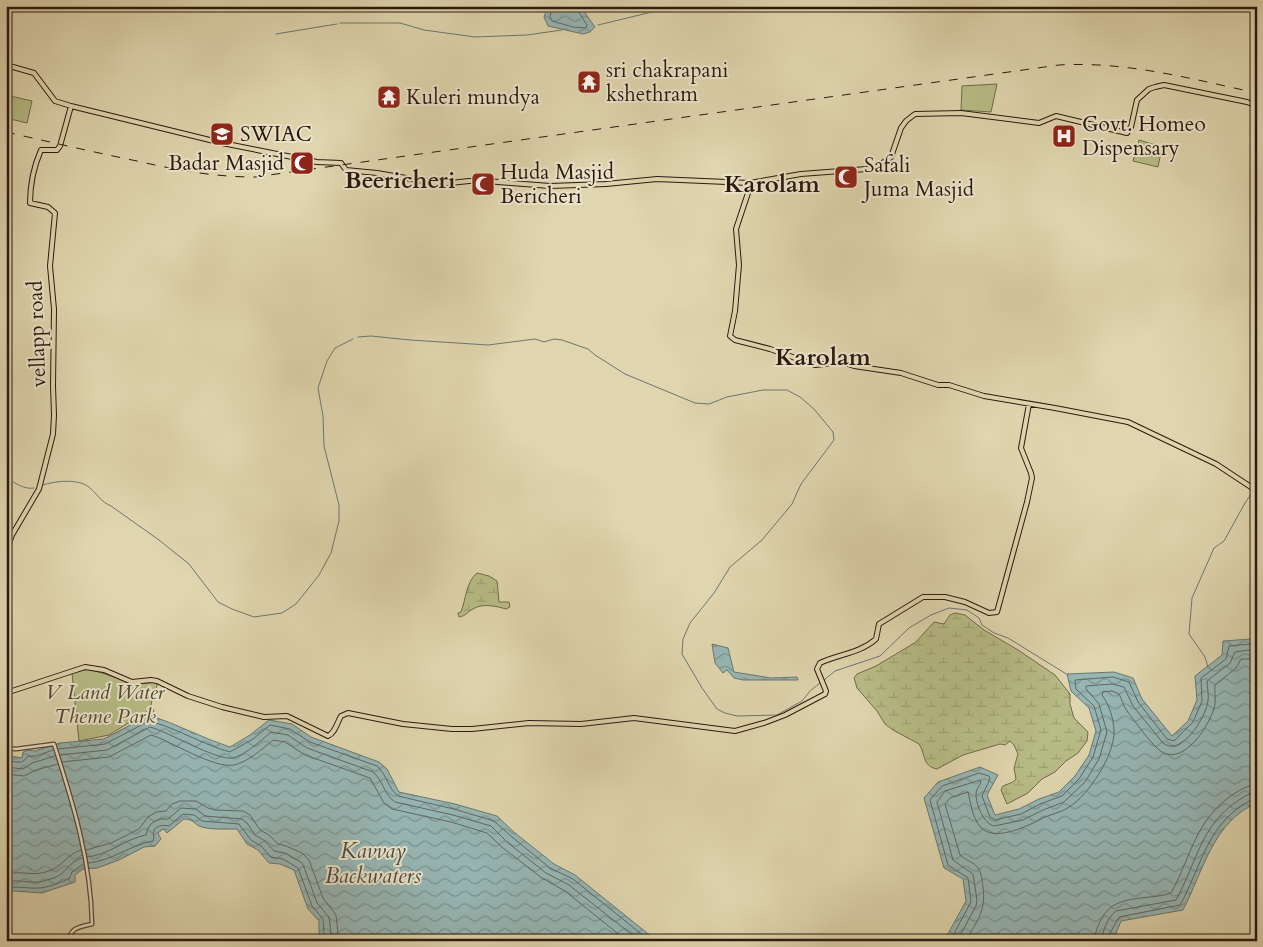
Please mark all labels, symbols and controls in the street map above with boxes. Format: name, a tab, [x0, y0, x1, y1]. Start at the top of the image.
place label: sri chakrapani kshethram	[606, 56, 729, 109]
temple icon: sri chakrapani kshethram	[576, 69, 602, 95]
place label: Kuleri mundya	[406, 83, 540, 112]
temple icon: Kuleri mundya	[376, 84, 402, 110]
place label: Govt. Homeo Dispensary	[1082, 110, 1206, 163]
place label: SWIAC	[240, 120, 312, 149]
school or university icon: SWIAC	[209, 121, 235, 147]
hospital icon: Govt. Homeo Dispensary	[1051, 123, 1077, 149]
place label: Badar Masjid	[168, 149, 284, 178]
mosque icon: Badar Masjid	[289, 150, 315, 176]
place label: Safali Juma Masjid	[861, 151, 974, 204]
place label: Huda Masjid Bericheri	[500, 158, 614, 211]
district label: Beericheri	[344, 164, 456, 197]
mosque icon: Safali Juma Masjid	[833, 164, 859, 190]
district label: Karolam	[724, 168, 821, 201]
mosque icon: Huda Masjid Bericheri	[470, 171, 496, 197]
street label: vellapp road	[21, 280, 53, 388]
district label: Karolam	[775, 341, 872, 374]
park label: V Land Water Theme Park	[45, 678, 166, 731]
water label: Kavvay Backwaters	[325, 836, 422, 891]

